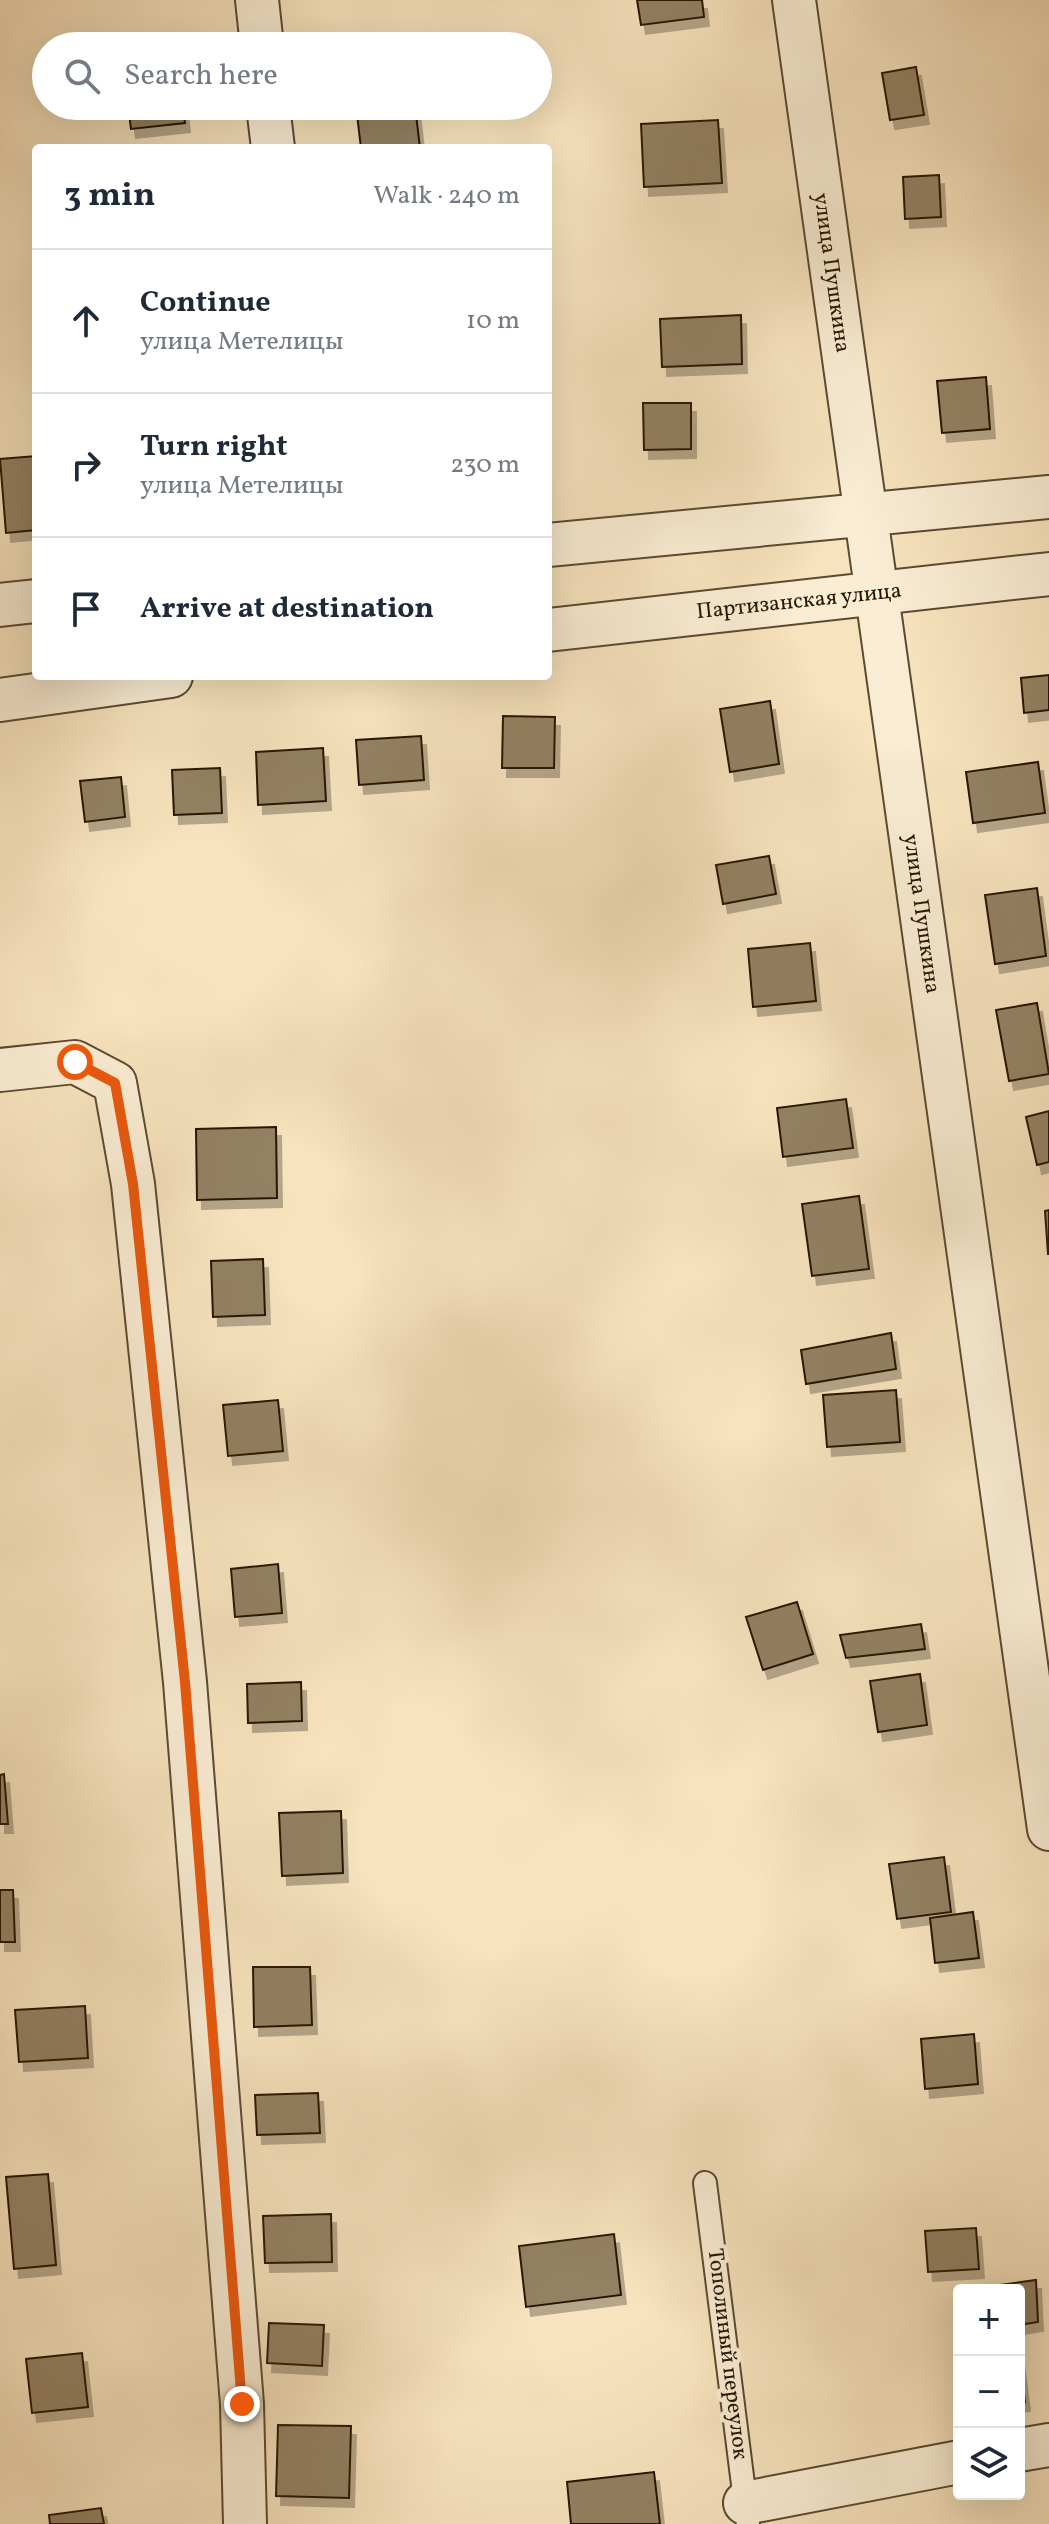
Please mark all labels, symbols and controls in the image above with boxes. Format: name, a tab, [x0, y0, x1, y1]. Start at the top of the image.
search box	[32, 32, 552, 120]
icon: search	[60, 54, 104, 98]
text: Search here	[124, 55, 278, 97]
text: 3 min	[64, 173, 155, 220]
text: Walk · 240 m	[373, 178, 520, 214]
street label: улица Пушкина	[804, 191, 858, 355]
text: Continue	[140, 282, 271, 324]
icon: ahead	[64, 299, 108, 343]
text: 10 m	[466, 303, 520, 339]
text: улица Метелицы	[140, 324, 343, 360]
text: Turn right	[140, 426, 288, 468]
icon: right	[64, 443, 108, 487]
text: 230 m	[450, 447, 520, 483]
text: улица Метелицы	[140, 468, 343, 504]
street label: Партизанская улица	[695, 576, 903, 628]
icon: arrive	[64, 587, 108, 631]
text: Arrive at destination	[140, 588, 434, 630]
street label: улица Пушкина	[894, 832, 948, 996]
route start	[57, 1044, 93, 1080]
street label: Тополиный переулок	[699, 2247, 755, 2462]
map controls	[953, 2284, 1025, 2500]
button: +	[953, 2284, 1025, 2356]
button: −	[953, 2356, 1025, 2428]
route end	[224, 2386, 260, 2422]
button: layers	[953, 2428, 1025, 2500]

